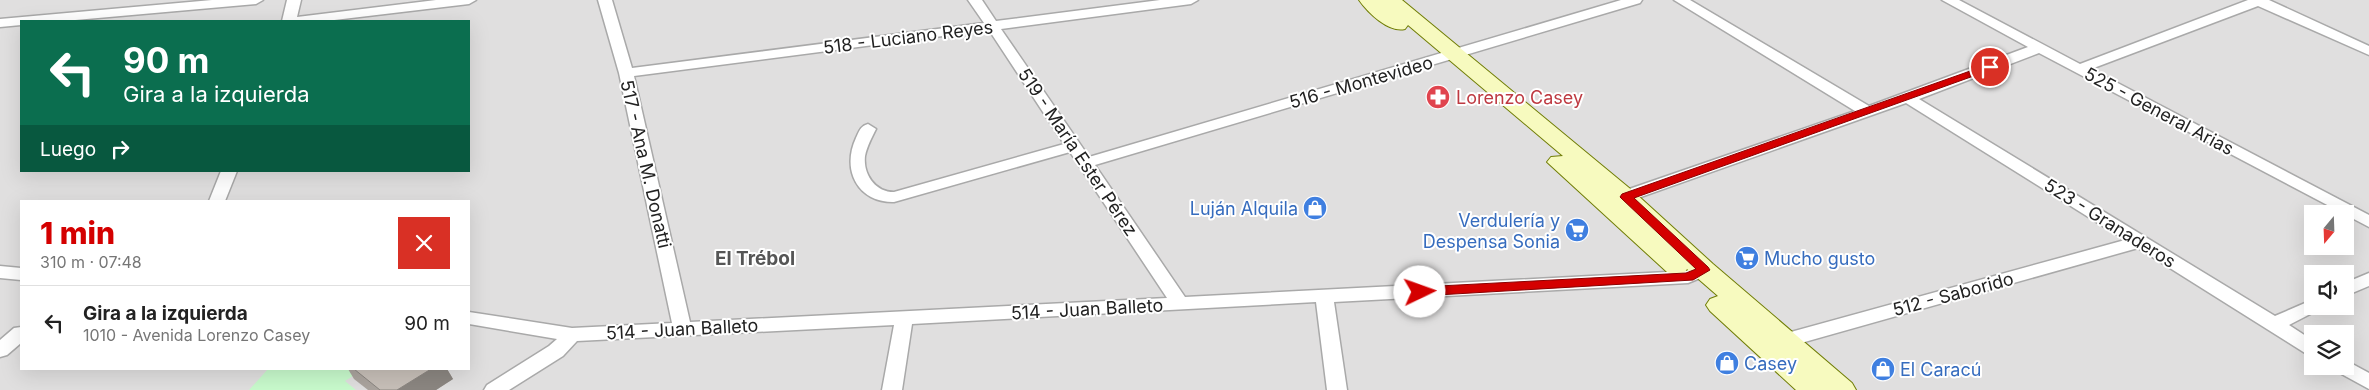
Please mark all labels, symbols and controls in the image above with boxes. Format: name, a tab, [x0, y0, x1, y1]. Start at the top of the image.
street label: 518 - Luciano Reyes	[822, 16, 994, 58]
text: 90 m	[123, 39, 210, 81]
icon: left	[40, 40, 105, 105]
pin	[1969, 46, 2011, 88]
street label: 516 - Montevideo	[1287, 51, 1435, 113]
icon: arrive	[1976, 53, 2004, 81]
street label: 525 - General Arias	[2081, 63, 2237, 159]
street label: 519 - María Ester Pérez	[1014, 64, 1142, 240]
street label: 517 - Ana M. Donatti	[616, 78, 676, 250]
text: Gira a la izquierda	[123, 81, 310, 107]
pharmacy icon: Lorenzo Casey	[1425, 84, 1451, 110]
place label: Lorenzo Casey	[1456, 87, 1583, 108]
icon: right	[106, 135, 134, 163]
text: Luego	[40, 138, 96, 161]
street label: 523 - Granaderos	[2040, 174, 2180, 272]
shop icon: Luján Alquila	[1302, 195, 1328, 221]
place label: Luján Alquila	[1190, 198, 1298, 219]
north arrow	[2304, 205, 2354, 255]
map controls	[2304, 205, 2354, 375]
place label: Verdulería y Despensa Sonia	[1423, 210, 1560, 252]
text: 1 min	[40, 215, 115, 251]
button: close	[398, 217, 450, 269]
supermarket icon: Verdulería y Despensa Sonia	[1564, 217, 1590, 243]
supermarket icon: Mucho gusto	[1734, 245, 1760, 271]
district label: El Trébol	[715, 247, 795, 270]
place label: Mucho gusto	[1764, 248, 1875, 269]
text: 310 m · 07:48	[40, 252, 142, 272]
position arrow	[1393, 265, 1445, 317]
button: sound	[2304, 265, 2354, 315]
street label: 512 - Saborido	[1890, 268, 2016, 320]
street label: 514 - Juan Balleto	[1010, 295, 1164, 323]
text: Gira a la izquierda	[83, 302, 248, 325]
icon: left	[40, 309, 68, 337]
text: 90 m	[404, 312, 450, 335]
street label: 514 - Juan Balleto	[605, 315, 759, 343]
text: 1010 - Avenida Lorenzo Casey	[83, 325, 310, 345]
button: layers	[2304, 325, 2354, 375]
shop icon: Casey	[1714, 350, 1740, 376]
place label: Casey	[1744, 353, 1797, 374]
shop icon: El Caracú	[1870, 356, 1896, 382]
place label: El Caracú	[1900, 359, 1981, 380]

